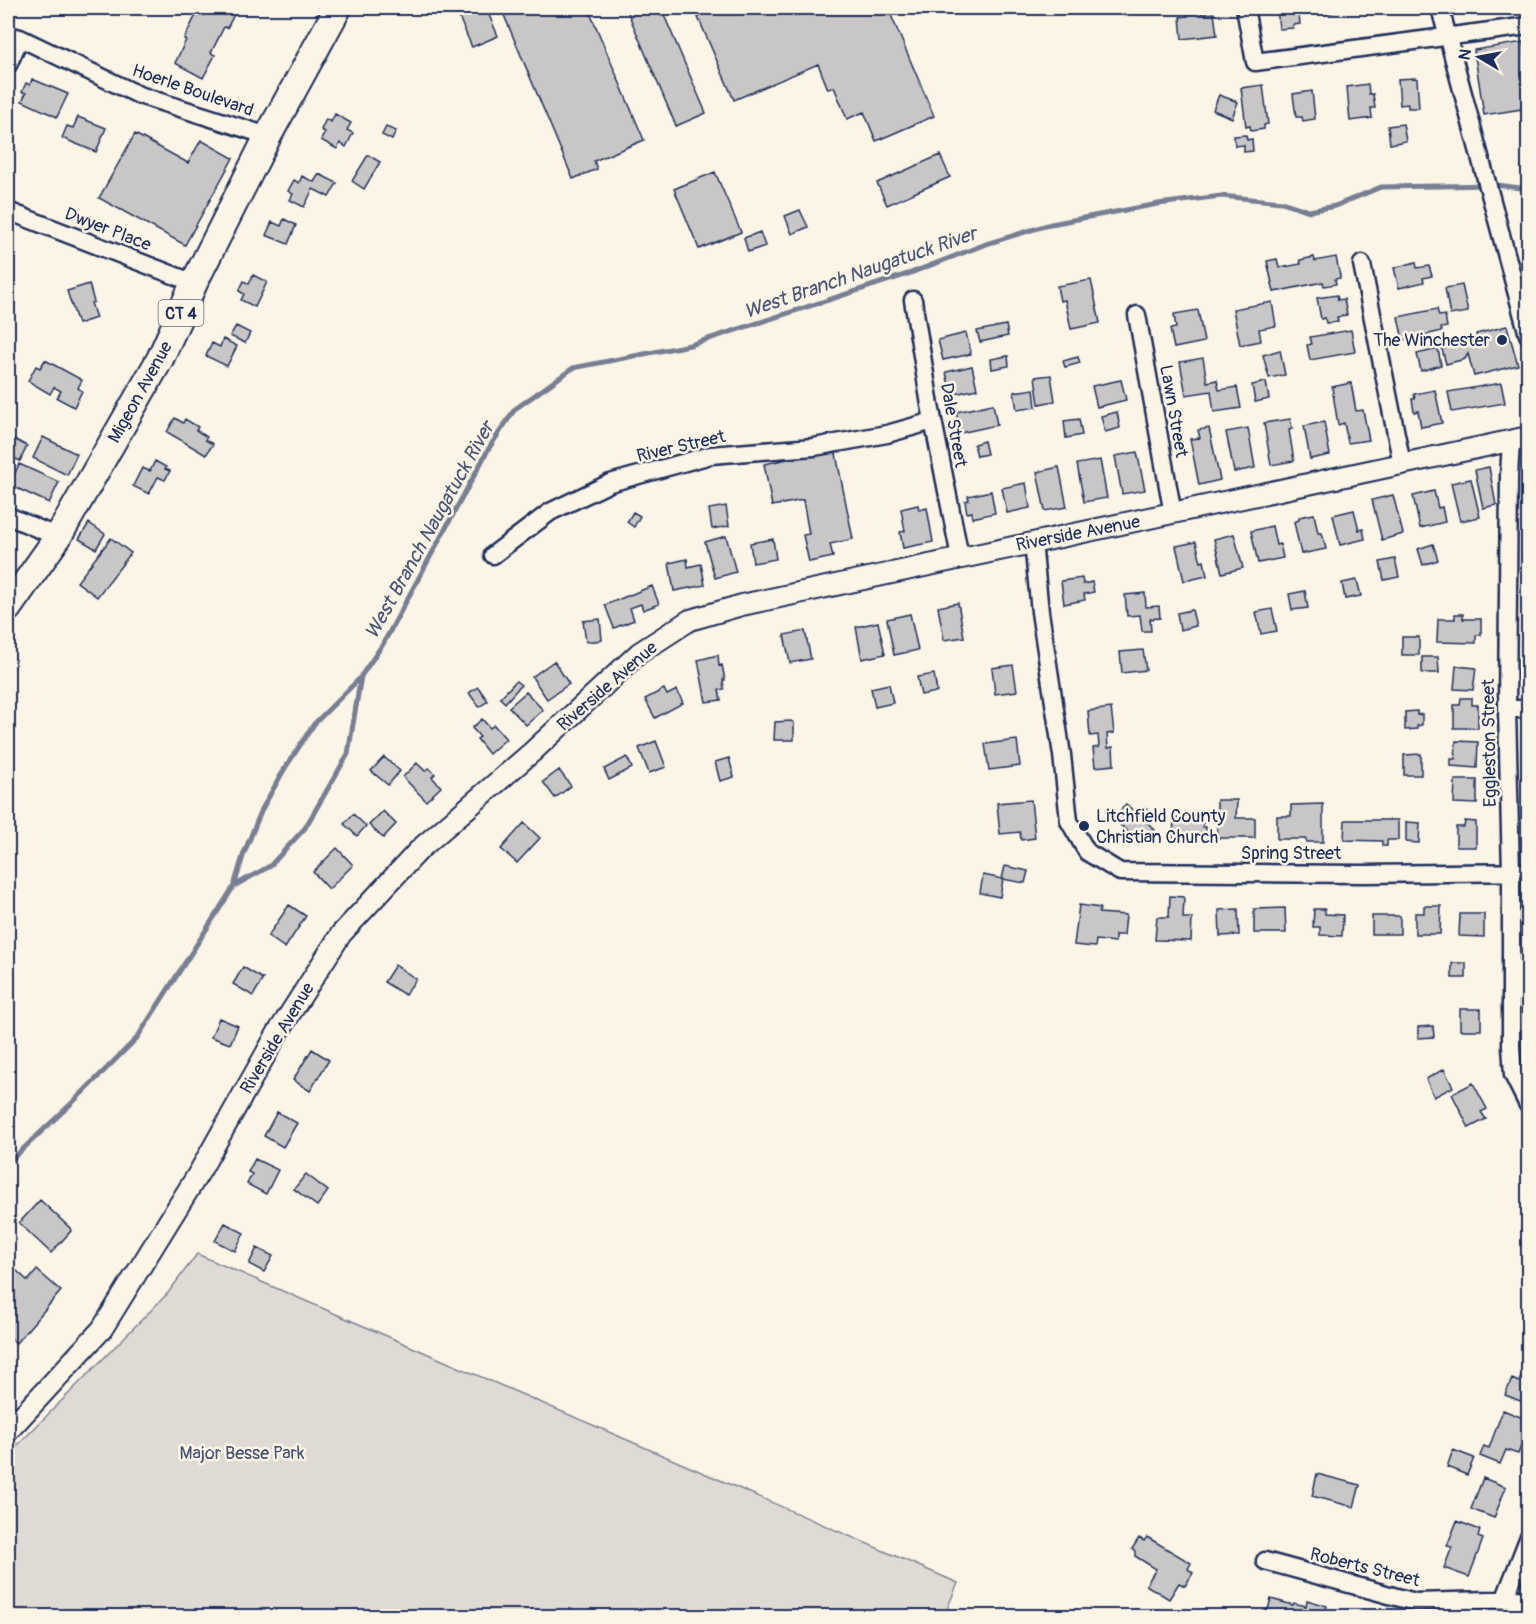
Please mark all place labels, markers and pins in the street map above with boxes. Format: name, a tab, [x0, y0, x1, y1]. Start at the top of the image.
place label: The Winchester	[1373, 329, 1491, 352]
marker: The Winchester	[1495, 333, 1509, 347]
place label: Litchfield County Christian Church	[1096, 805, 1226, 849]
marker: Litchfield County Christian Church	[1077, 819, 1091, 833]

